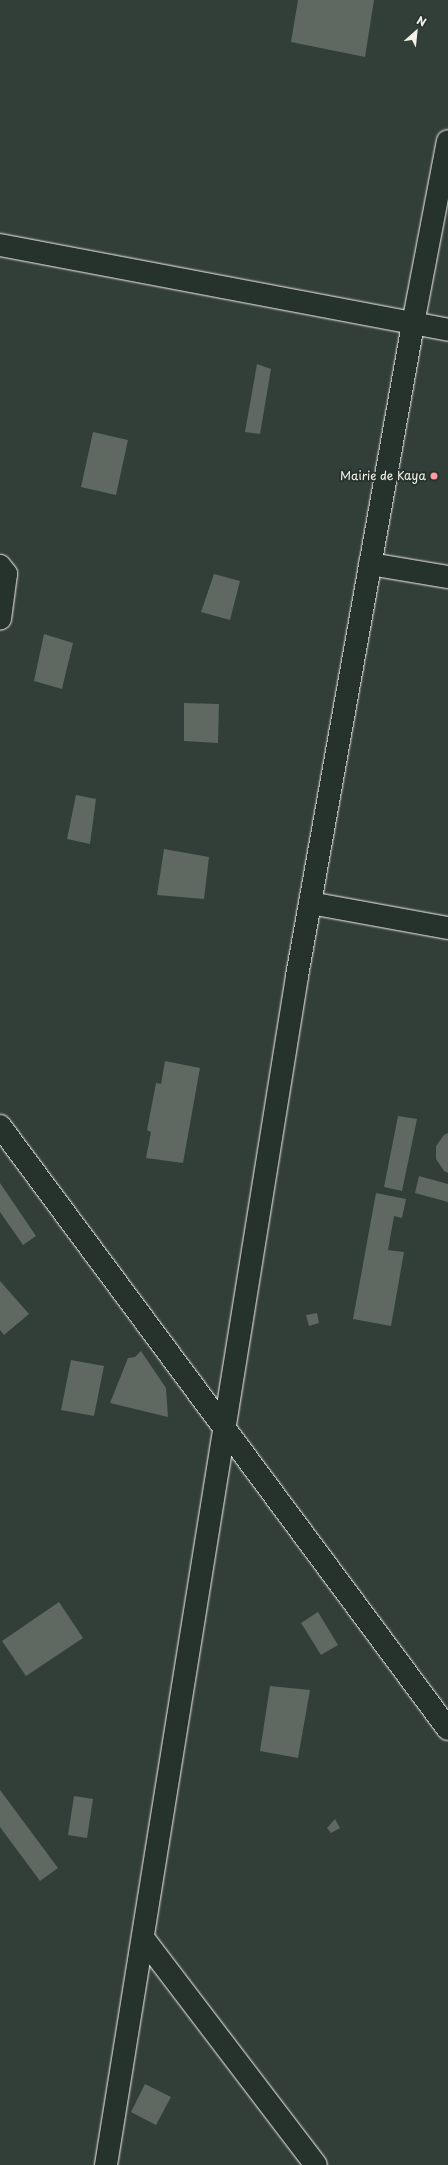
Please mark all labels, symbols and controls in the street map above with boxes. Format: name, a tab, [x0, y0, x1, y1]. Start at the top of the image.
text: N	[414, 11, 429, 30]
north arrow	[396, 12, 436, 52]
place label: Mairie de Kaya	[339, 469, 426, 483]
marker: Mairie de Kaya	[429, 471, 439, 481]

